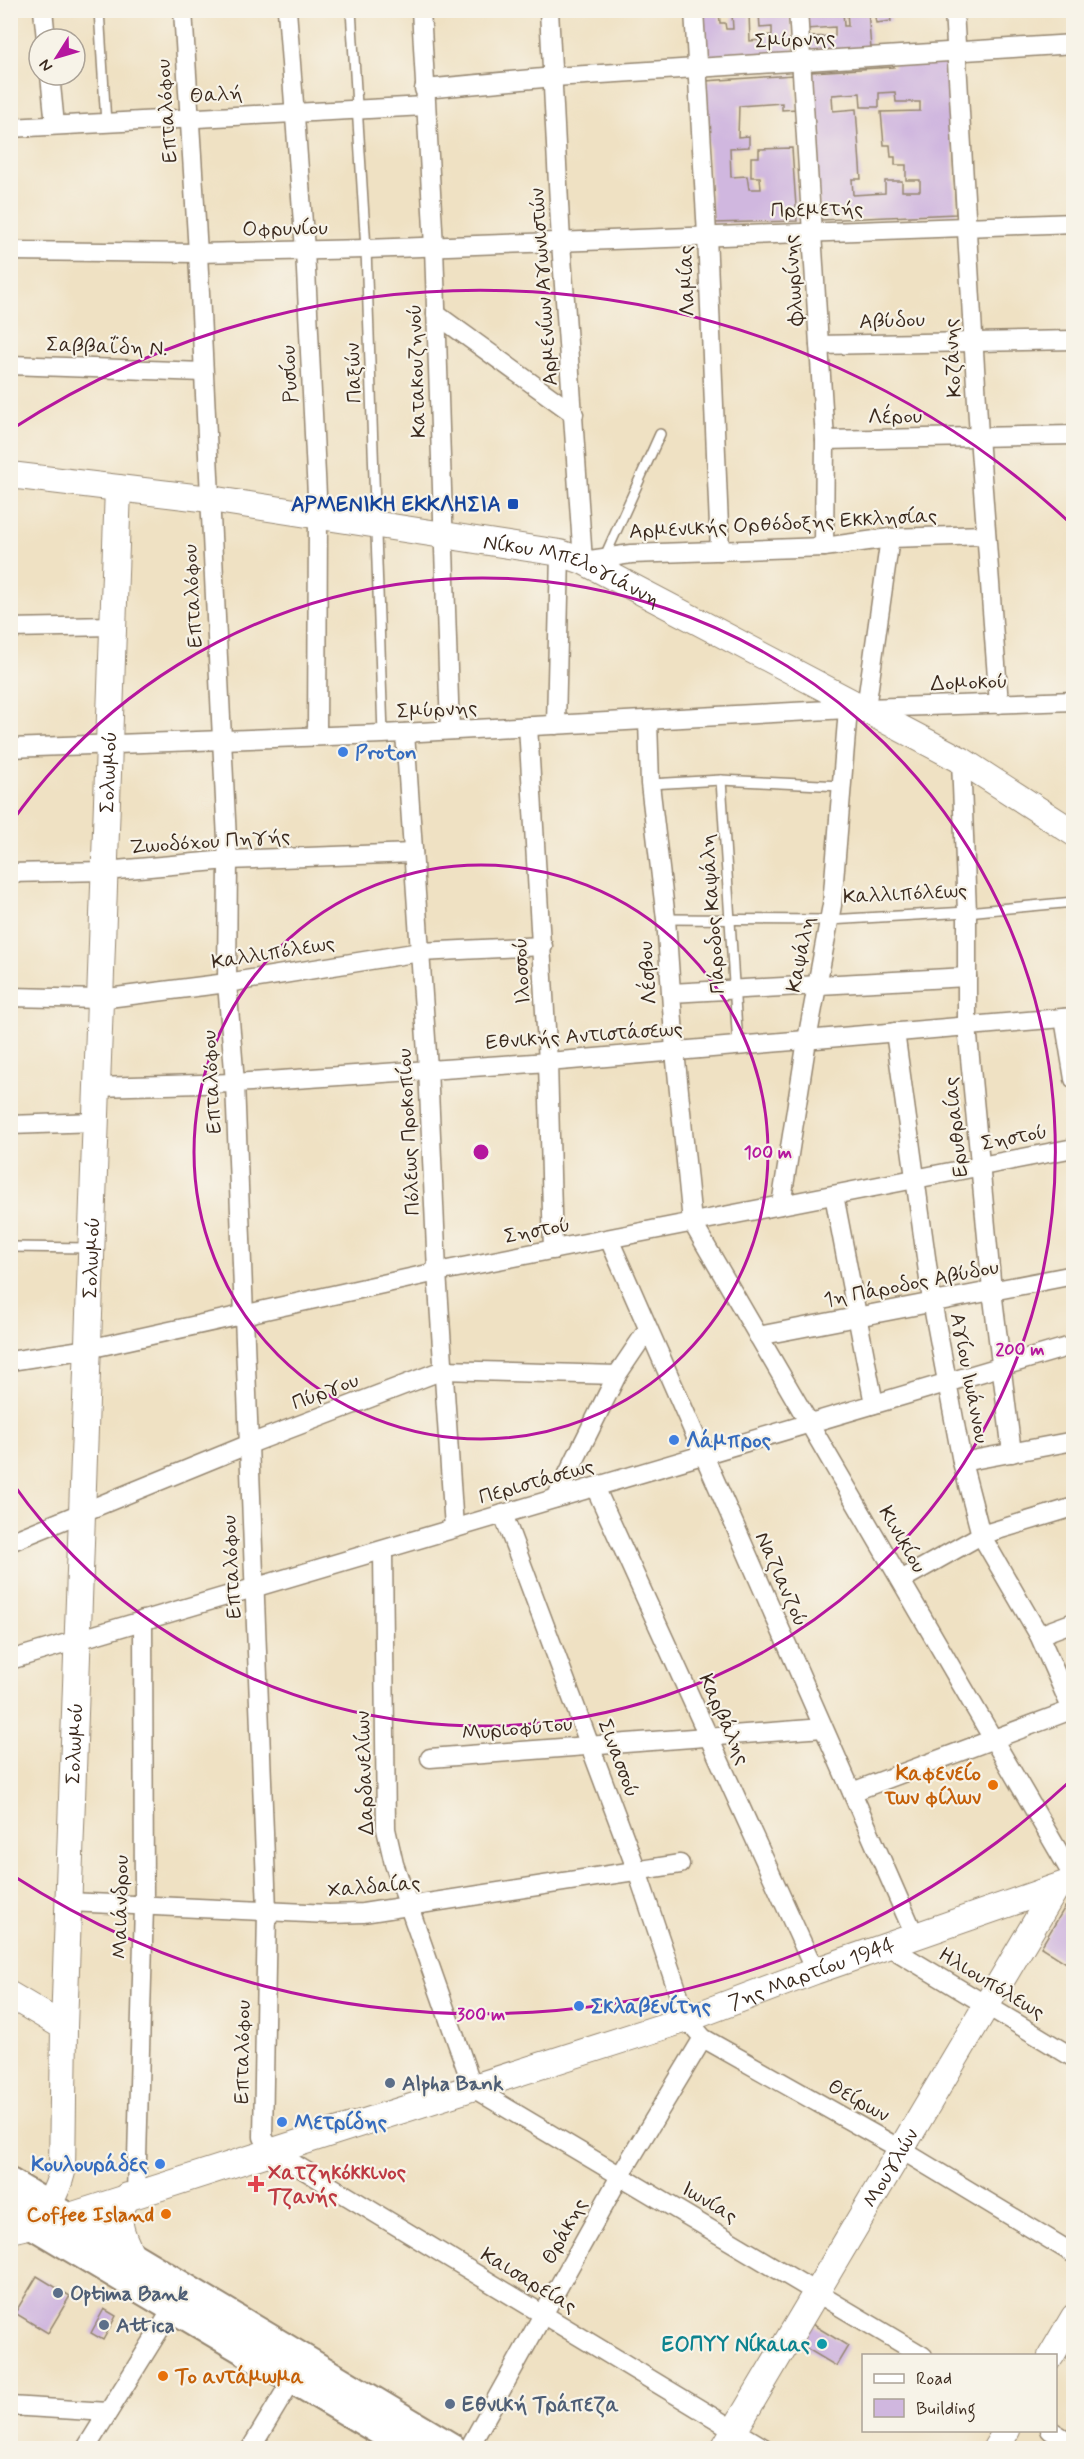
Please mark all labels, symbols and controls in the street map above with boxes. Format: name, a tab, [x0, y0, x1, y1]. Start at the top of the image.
street label: Σμύρνης	[754, 24, 836, 56]
north arrow	[27, 27, 87, 87]
text: N	[35, 55, 58, 76]
street label: Επταλόφου	[149, 58, 185, 164]
street label: Θαλή	[189, 79, 243, 111]
street label: Αρμενίων Αγωνιστών	[523, 187, 565, 387]
street label: Πρεμετής	[770, 195, 864, 225]
street label: Οφρυνίου	[242, 214, 328, 244]
street label: Φλωρίνης	[777, 233, 811, 327]
street label: Λαμίας	[672, 245, 702, 317]
street label: Κατακουζηνού	[401, 303, 433, 438]
street label: Αβύδου	[859, 306, 926, 336]
street label: Κοζάνης	[937, 318, 969, 398]
street label: Σαββαΐδη Ν.	[46, 331, 168, 363]
street label: Παξών	[339, 342, 369, 404]
street label: Ρυσίου	[275, 344, 305, 403]
street label: Λέρου	[868, 402, 922, 431]
place label: ΑΡΜΕΝΙΚΗ ΕΚΚΛΗΣΙΑ	[291, 491, 501, 519]
marker: ΑΡΜΕΝΙΚΗ ΕΚΚΛΗΣΙΑ	[506, 497, 520, 511]
street label: Αρμενικής Ορθόδοξης Εκκλησίας	[628, 502, 938, 546]
street label: Νίκου Μπελογιάννη	[481, 528, 665, 614]
street label: Επταλόφου	[176, 543, 210, 649]
street label: Δομοκού	[930, 668, 1008, 698]
street label: Σμύρνης	[396, 694, 478, 726]
street label: Σολωμού	[94, 731, 124, 813]
place label: Proton	[355, 739, 417, 767]
marker: Proton	[336, 745, 350, 759]
street label: Ζωοδόχου Πηγής	[129, 822, 291, 862]
street label: Πάροδος Καψάλη	[693, 833, 733, 995]
street label: Καλλιπόλεως	[842, 877, 968, 911]
street label: Καψάλη	[780, 914, 822, 995]
street label: Καλλιπόλεως	[209, 929, 337, 977]
street label: Ιλοσσού	[506, 937, 538, 1005]
street label: Λέσβου	[631, 940, 664, 1006]
street label: Εθνικής Αντιστάσεως	[485, 1015, 684, 1057]
street label: Επταλόφου	[195, 1029, 229, 1135]
street label: Πόλεως Προκοπίου	[391, 1048, 427, 1216]
street label: Ερυθραίας	[937, 1075, 975, 1179]
street label: Σηστού	[979, 1118, 1050, 1158]
text: 100 m	[744, 1141, 792, 1165]
centre of rings	[471, 1142, 491, 1162]
street label: Σηστού	[502, 1211, 573, 1251]
street label: Σολωμού	[77, 1216, 107, 1299]
street label: 1η Πάροδος Αβύδου	[821, 1253, 1001, 1315]
street label: Αγίου Ιωάννου	[943, 1310, 995, 1446]
text: 200 m	[995, 1338, 1045, 1362]
street label: Πύργου	[288, 1366, 363, 1417]
place label: Λάμπρος	[686, 1427, 771, 1455]
marker: Λάμπρος	[667, 1433, 681, 1447]
street label: Περιστάσεως	[475, 1452, 597, 1512]
street label: Κινικίου	[872, 1501, 933, 1578]
street label: Επταλόφου	[215, 1514, 249, 1620]
street label: Ναζιανζού	[748, 1528, 814, 1631]
street label: Καρβάλης	[692, 1669, 757, 1769]
street label: Σολωμού	[60, 1702, 90, 1785]
street label: Δαρδανελίων	[349, 1710, 381, 1836]
street label: Μυριοφύτου	[460, 1710, 574, 1748]
street label: Σινασσού	[590, 1715, 646, 1801]
place label: Καφενείο των φίλων	[884, 1760, 982, 1812]
marker: Καφενείο των φίλων	[986, 1778, 1000, 1792]
street label: Μαιάνδρου	[106, 1855, 136, 1959]
street label: Χαλδαίας	[327, 1869, 422, 1905]
street label: 7ης Μαρτίου 1944	[725, 1931, 899, 2017]
street label: Ηλιουπόλεως	[933, 1941, 1050, 2027]
place label: Σκλαβενίτης	[591, 1993, 711, 2021]
marker: Σκλαβενίτης	[572, 1999, 586, 2013]
street label: Επταλόφου	[228, 2000, 258, 2104]
text: 300 m	[457, 2003, 505, 2027]
place label: Alpha Bank	[402, 2070, 504, 2098]
street label: Θείρων	[823, 2073, 894, 2129]
marker: Alpha Bank	[383, 2076, 397, 2090]
place label: Μετρίδης	[294, 2109, 387, 2137]
marker: Μετρίδης	[275, 2115, 289, 2129]
street label: Μουγλών	[857, 2123, 926, 2213]
place label: Κουλουράδες	[31, 2151, 148, 2179]
marker: Κουλουράδες	[153, 2157, 167, 2171]
place label: Χατζηκόκκινος Τζανής	[267, 2159, 406, 2211]
street label: Ιωνίας	[676, 2175, 743, 2231]
marker: Χατζηκόκκινος Τζανής	[249, 2177, 263, 2191]
street label: Θράκης	[535, 2193, 595, 2270]
place label: Coffee Island	[27, 2201, 154, 2229]
marker: Coffee Island	[159, 2207, 173, 2221]
street label: Καισαρείας	[475, 2241, 582, 2321]
place label: Optima Bank	[70, 2280, 189, 2308]
marker: Optima Bank	[51, 2286, 65, 2300]
place label: Attica	[116, 2312, 175, 2340]
marker: Attica	[97, 2318, 111, 2332]
place label: ΕΟΠΥΥ Νίκαιας	[662, 2331, 810, 2359]
marker: ΕΟΠΥΥ Νίκαιας	[815, 2337, 829, 2351]
legend	[862, 2354, 1057, 2432]
place label: Το αντάμωμα	[174, 2363, 305, 2391]
text: Road	[916, 2367, 952, 2391]
marker: Το αντάμωμα	[156, 2369, 170, 2383]
place label: Εθνική Τράπεζα	[462, 2391, 620, 2419]
marker: Εθνική Τράπεζα	[443, 2397, 457, 2411]
text: Building	[916, 2397, 976, 2423]

